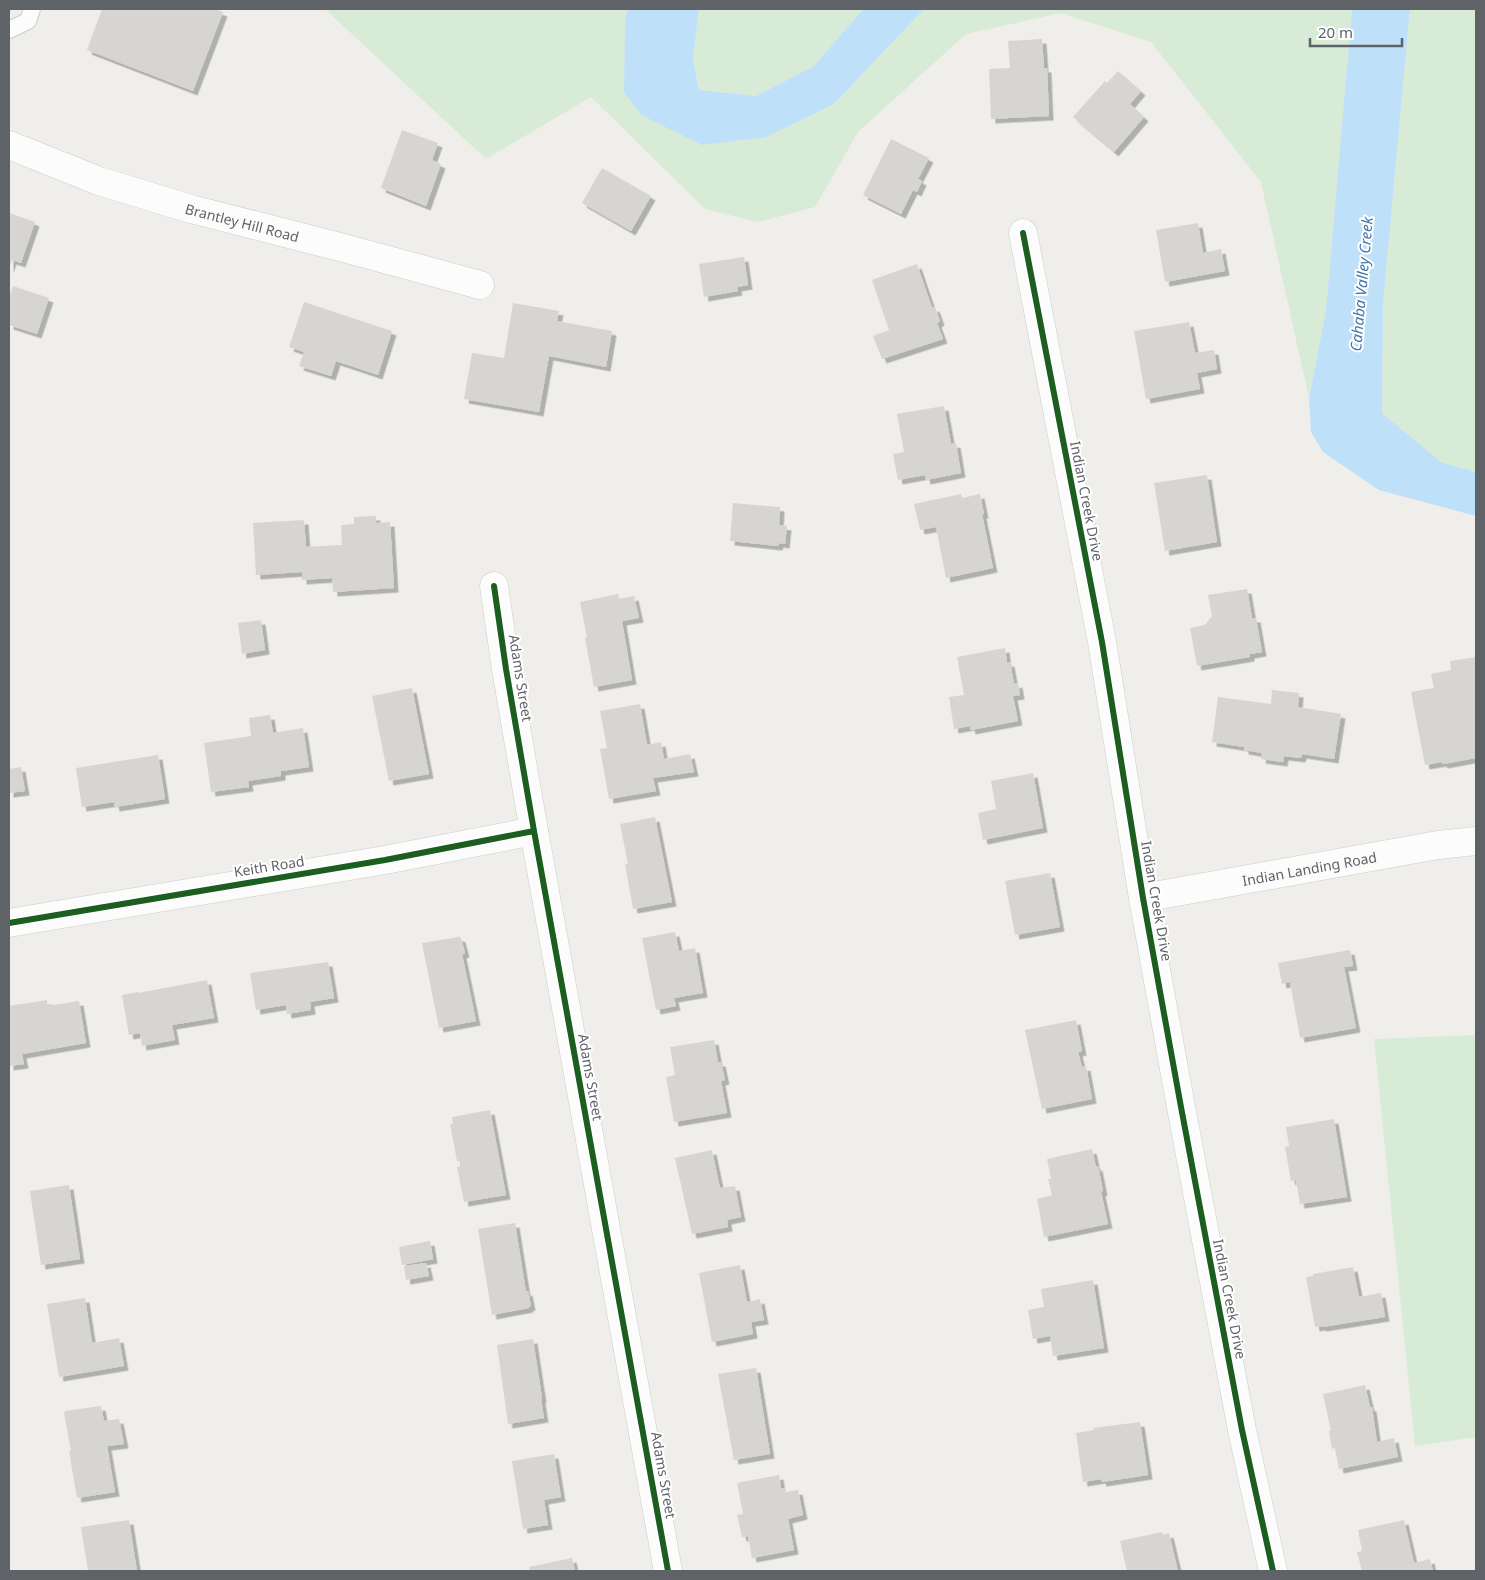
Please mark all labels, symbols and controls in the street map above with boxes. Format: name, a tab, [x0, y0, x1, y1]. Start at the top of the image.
scale bar	[1310, 15, 1402, 47]
text: 20 m	[1318, 22, 1353, 42]
street label: Brantley Hill Road	[183, 198, 301, 246]
water label: Cahaba Valley Creek	[1345, 215, 1377, 352]
street label: Indian Creek Drive	[1066, 439, 1108, 563]
street label: Adams Street	[505, 633, 537, 723]
street label: Indian Creek Drive	[1137, 839, 1177, 963]
street label: Indian Landing Road	[1240, 847, 1378, 890]
street label: Keith Road	[232, 851, 306, 881]
street label: Adams Street	[574, 1032, 608, 1122]
street label: Indian Creek Drive	[1209, 1237, 1251, 1361]
street label: Adams Street	[647, 1430, 681, 1520]

